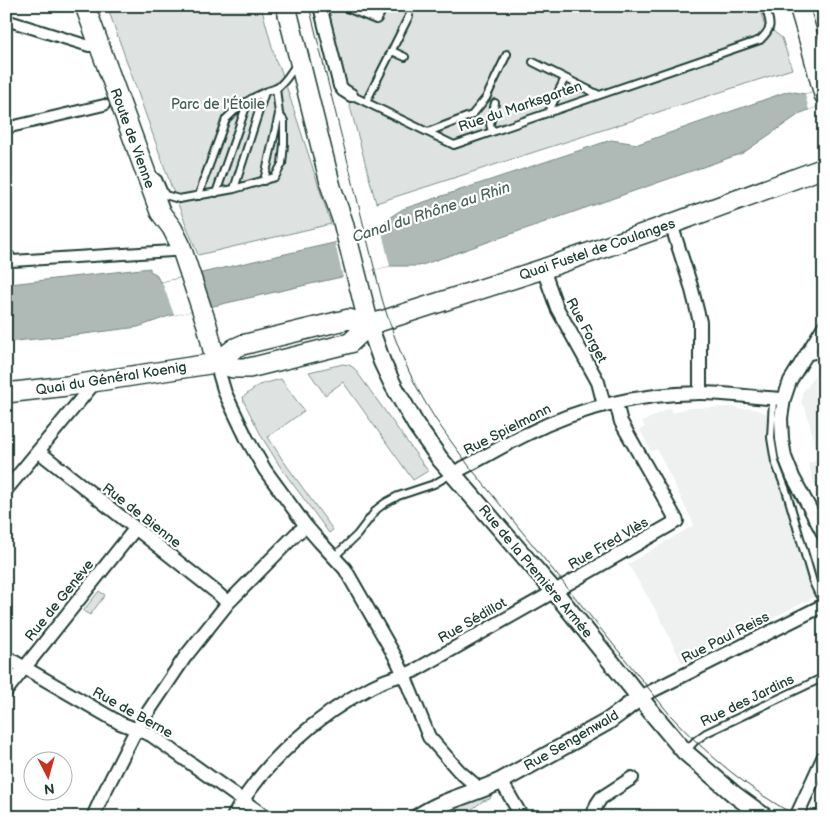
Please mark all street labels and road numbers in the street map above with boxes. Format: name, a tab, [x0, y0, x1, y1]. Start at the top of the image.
street label: Rue du Marksgarten	[456, 77, 584, 136]
street label: Route de Vienne	[106, 86, 159, 191]
street label: Quai Fustel de Coulanges	[517, 215, 677, 284]
street label: Rue Forget	[562, 295, 611, 366]
street label: Quai du Général Koenig	[34, 358, 188, 399]
street label: Rue Spielmann	[461, 400, 554, 459]
street label: Rue de Bienne	[99, 479, 184, 551]
street label: Rue de la Première Armée	[475, 501, 596, 641]
street label: Rue Fred Vlès	[565, 514, 651, 573]
street label: Rue de Genève	[21, 556, 97, 644]
street label: Rue Sédillot	[435, 594, 510, 647]
street label: Rue Paul Reiss	[679, 608, 772, 667]
street label: Rue des Jardins	[698, 670, 797, 730]
street label: Rue de Berne	[90, 683, 176, 741]
street label: Rue Sengenwald	[521, 706, 622, 774]

